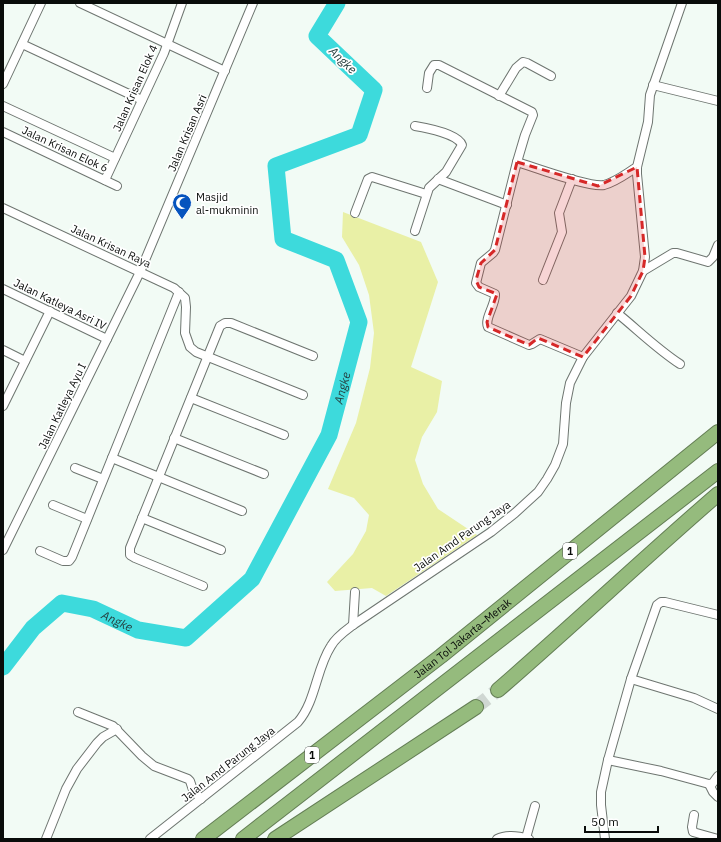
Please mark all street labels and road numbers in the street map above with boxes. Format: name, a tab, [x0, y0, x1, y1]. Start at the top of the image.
street label: Jalan Krisan Elok 4	[110, 42, 161, 134]
street label: Jalan Krisan Asri	[165, 92, 209, 174]
street label: Jalan Krisan Elok 6	[20, 123, 110, 175]
street label: Jalan Krisan Raya	[69, 221, 153, 271]
street label: Jalan Katleya Asri IV	[11, 275, 109, 333]
street label: Jalan Katleya Ayu I	[35, 361, 89, 451]
street label: Jalan Amd Parung Jaya	[411, 497, 513, 575]
road number: 1	[563, 543, 577, 559]
street label: Jalan Tol Jakarta–Merak	[411, 595, 514, 681]
street label: Jalan Amd Parung Jaya	[178, 723, 278, 805]
road number: 1	[305, 747, 319, 763]

